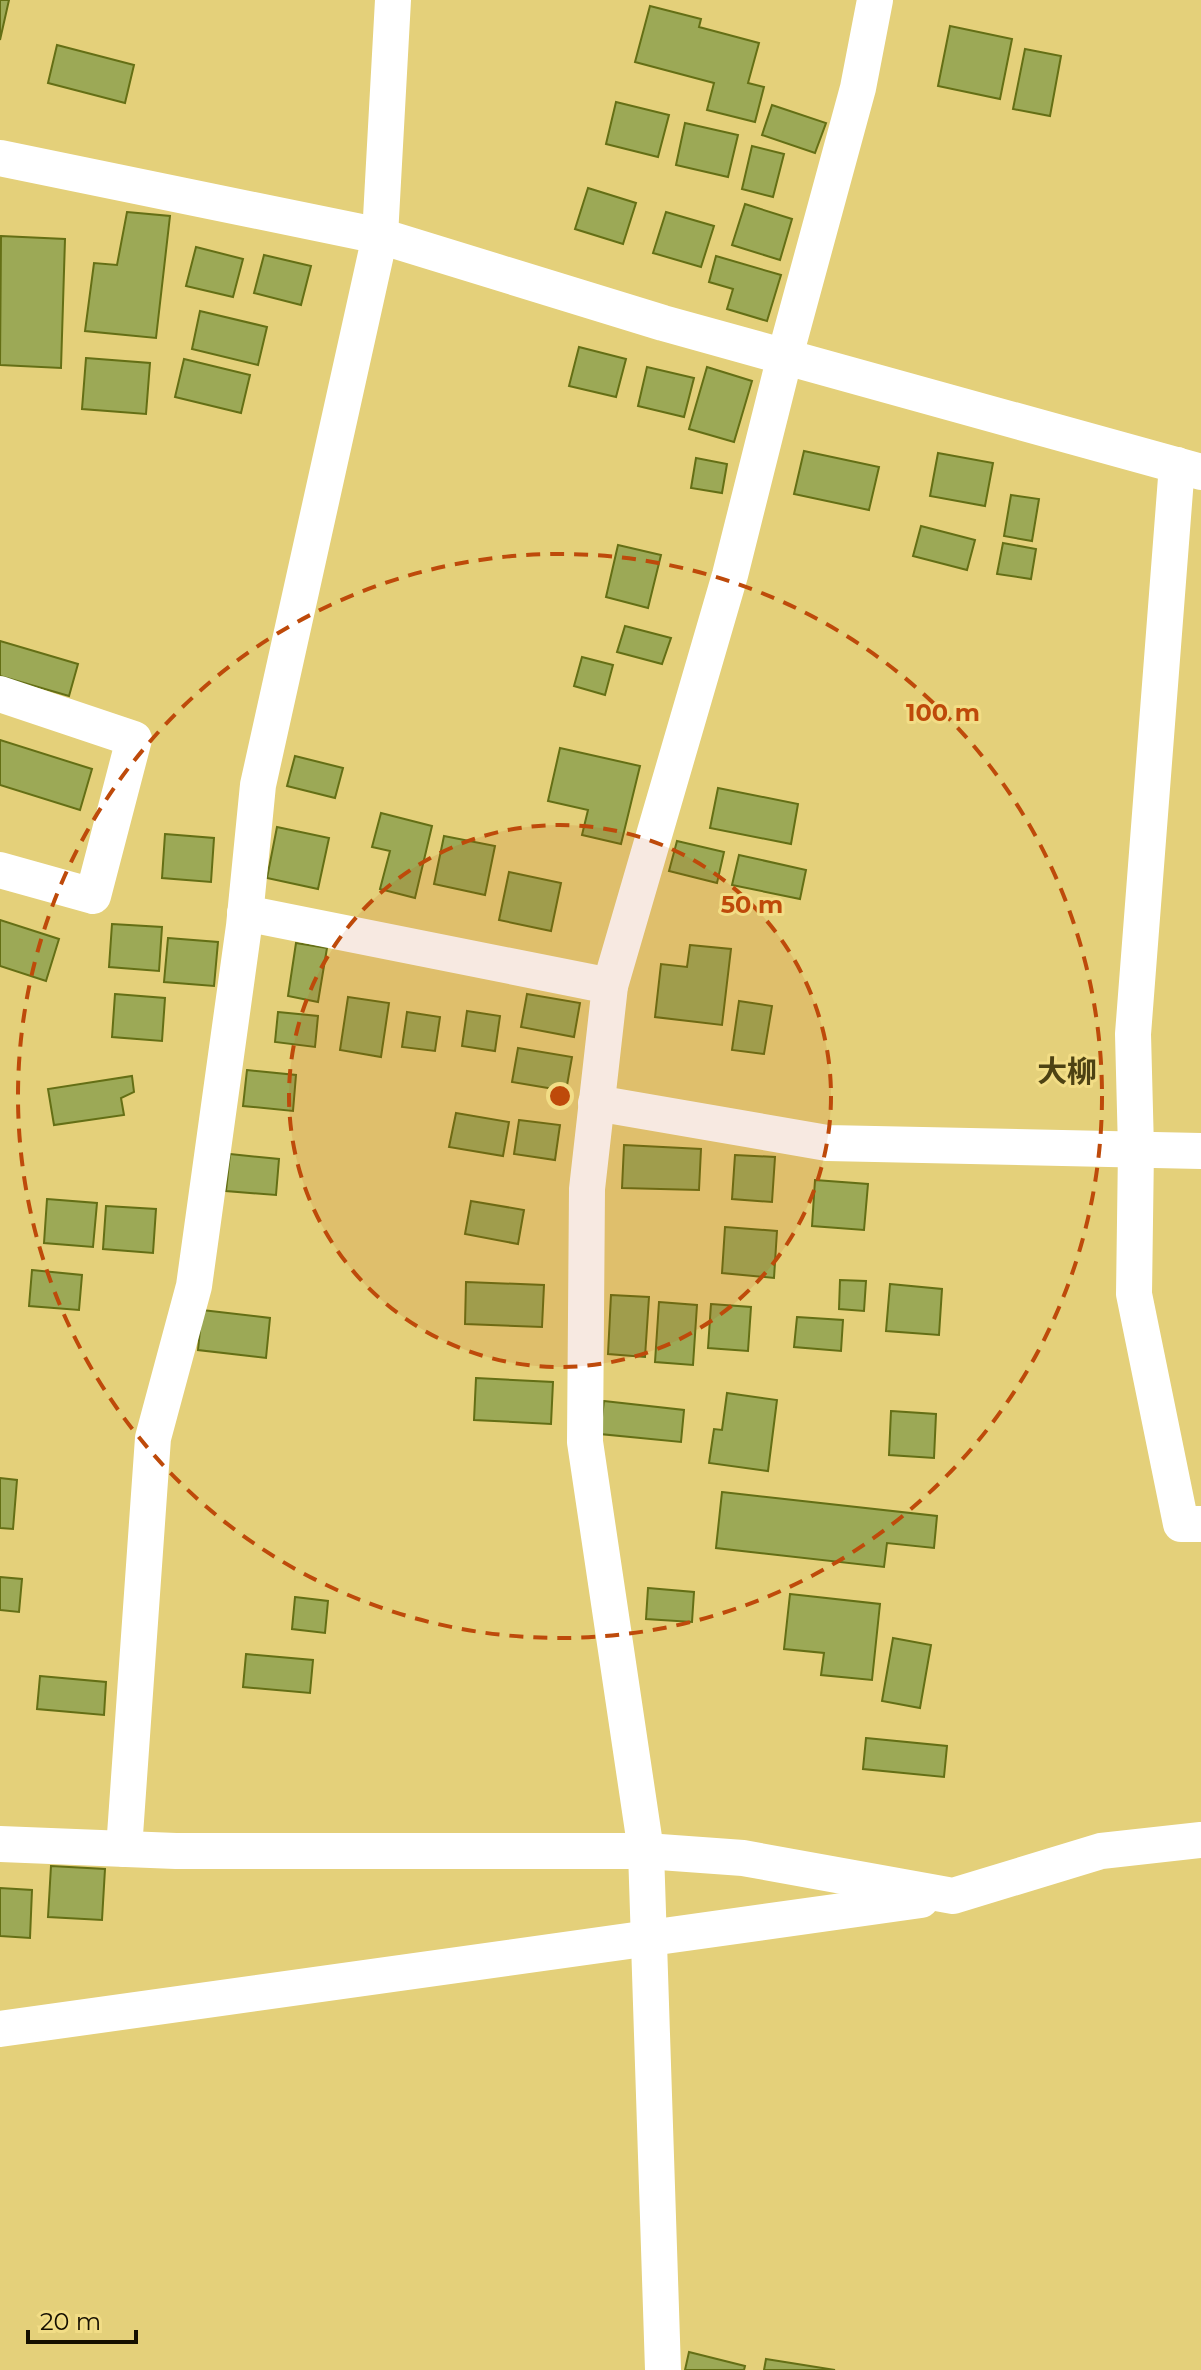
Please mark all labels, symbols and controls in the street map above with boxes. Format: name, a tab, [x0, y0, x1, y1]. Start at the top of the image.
text: 100 m	[906, 698, 980, 727]
text: 50 m	[721, 890, 783, 919]
district label: 大柳	[1037, 1053, 1097, 1090]
centre of rings	[546, 1082, 574, 1110]
scale bar	[28, 2294, 136, 2344]
text: 20 m	[40, 2307, 101, 2336]

